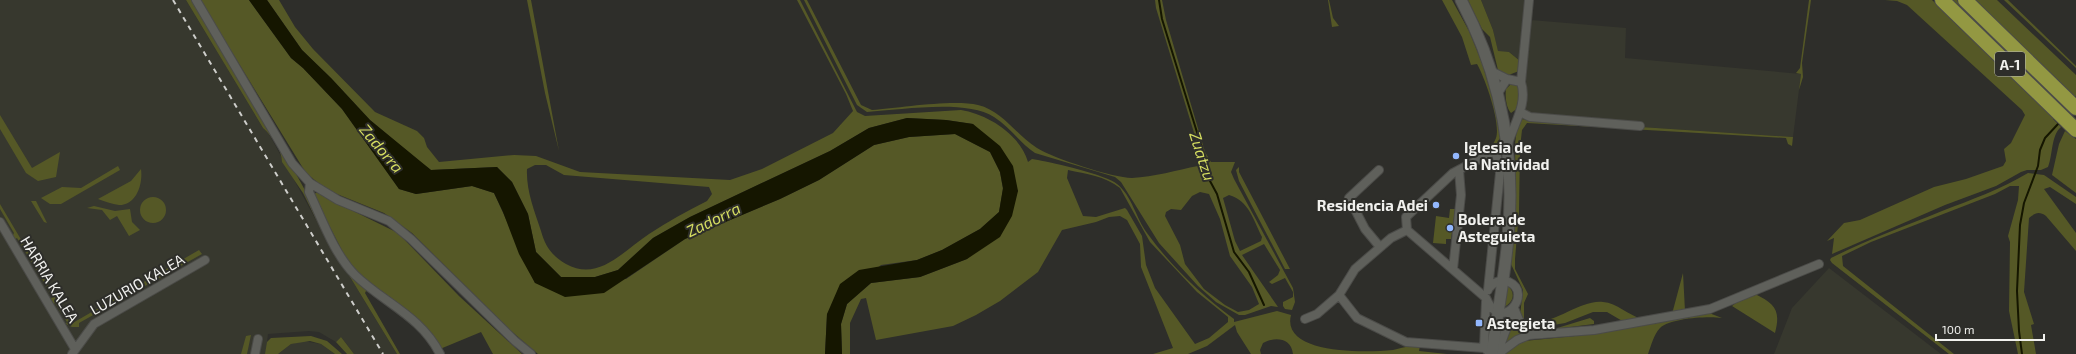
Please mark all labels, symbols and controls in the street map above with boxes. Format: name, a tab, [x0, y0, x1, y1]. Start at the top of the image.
road number: A-1	[1995, 52, 2025, 76]
water label: Zadorra	[356, 120, 408, 176]
water label: Zuatzu	[1186, 129, 1220, 183]
place label: Iglesia de la Natividad	[1464, 138, 1550, 173]
marker: Iglesia de la Natividad	[1451, 151, 1461, 161]
place label: Residencia Adei	[1317, 196, 1428, 214]
water label: Zadorra	[683, 198, 743, 240]
marker: Residencia Adei	[1431, 200, 1441, 210]
place label: Bolera de Asteguieta	[1458, 210, 1535, 245]
marker: Bolera de Asteguieta	[1445, 223, 1455, 233]
street label: HARRIA KALEA	[17, 232, 83, 326]
street label: LUZURIO KALEA	[87, 249, 188, 318]
place label: Astegieta	[1487, 314, 1555, 332]
scale bar	[1936, 316, 2044, 342]
marker: Astegieta	[1474, 318, 1484, 328]
text: 100 m	[1942, 322, 1974, 336]

